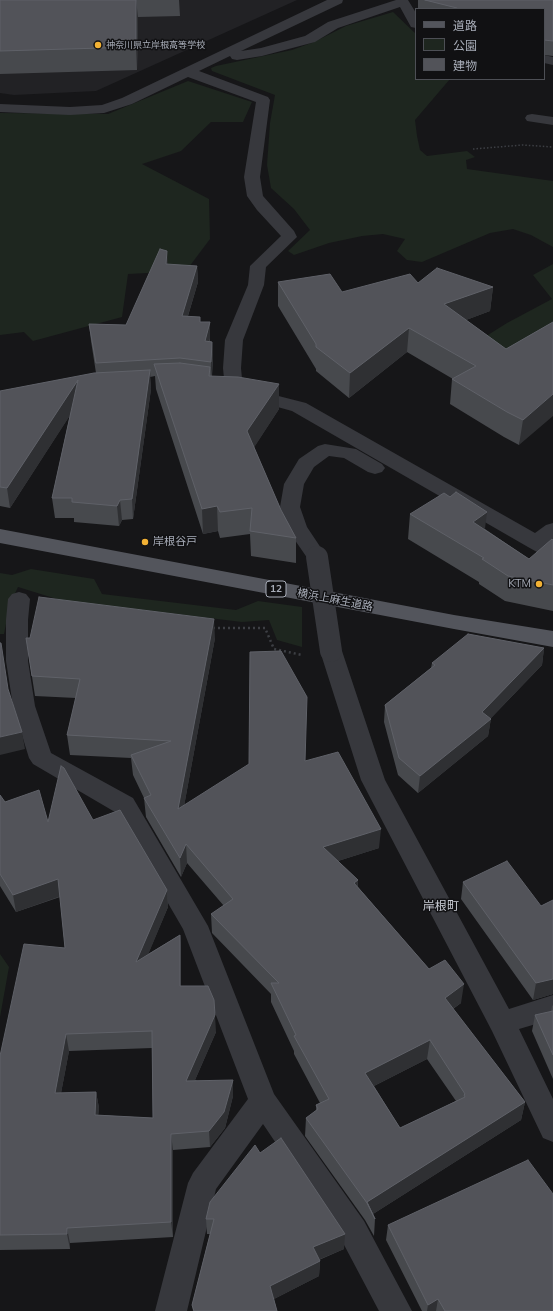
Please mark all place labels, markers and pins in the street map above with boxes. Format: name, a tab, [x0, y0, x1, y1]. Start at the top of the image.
marker: 神奈川県立岸根高等学校	[93, 40, 103, 50]
place label: 神奈川県立岸根高等学校	[106, 40, 205, 50]
place label: 岸根谷戸	[153, 535, 197, 549]
marker: 岸根谷戸	[140, 537, 150, 547]
place label: KTM	[508, 577, 531, 591]
marker: KTM	[534, 579, 544, 589]

